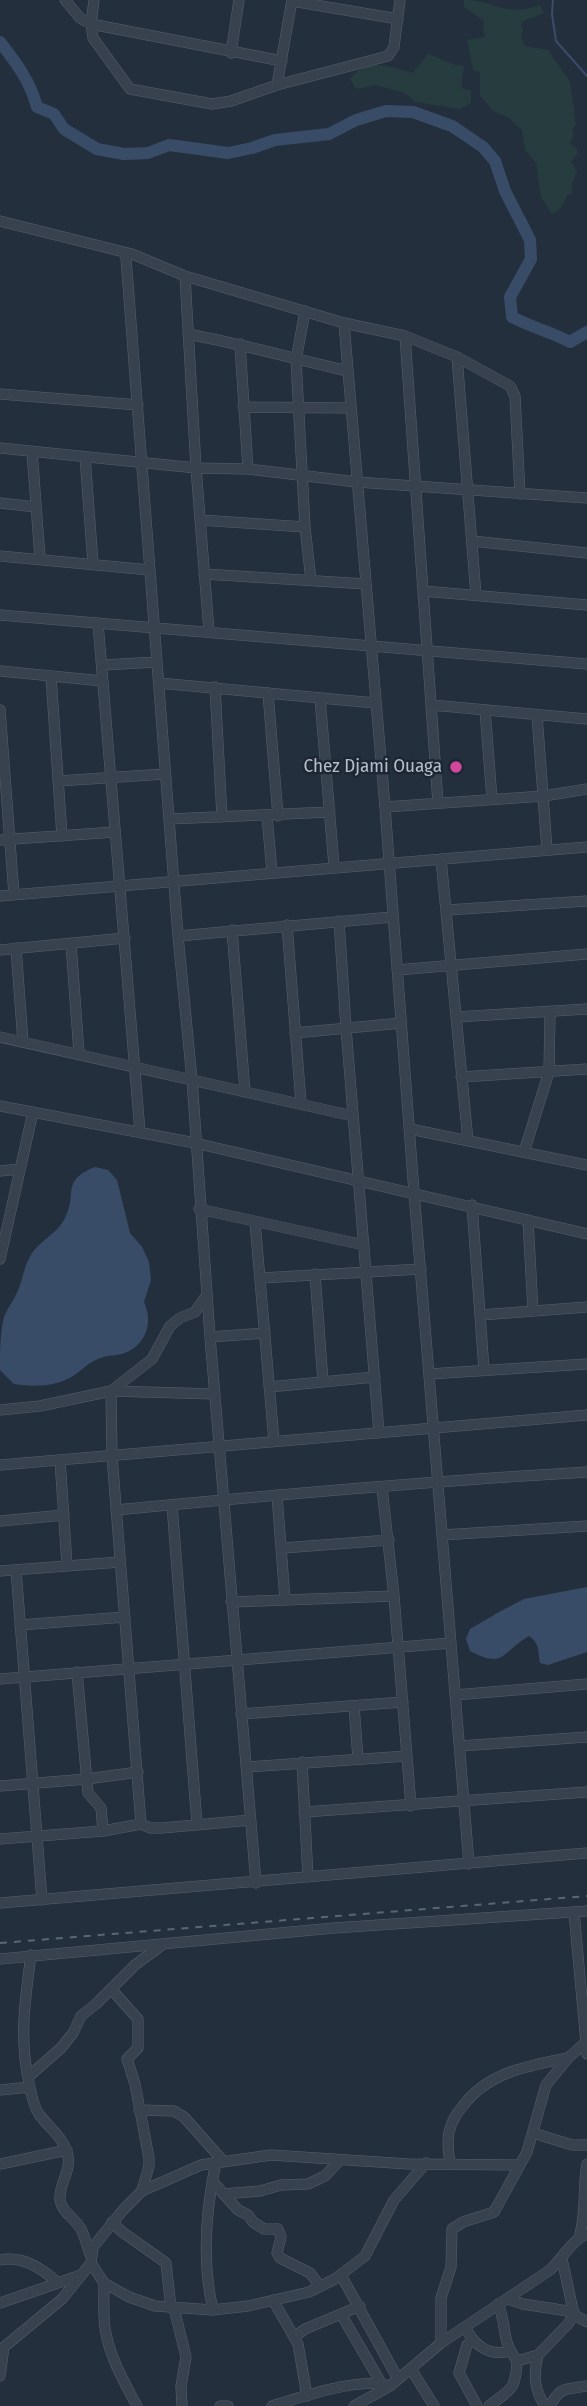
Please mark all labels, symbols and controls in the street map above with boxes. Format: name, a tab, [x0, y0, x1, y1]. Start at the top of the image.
place label: Chez Djami Ouaga	[303, 756, 442, 778]
marker: Chez Djami Ouaga	[448, 759, 464, 775]

